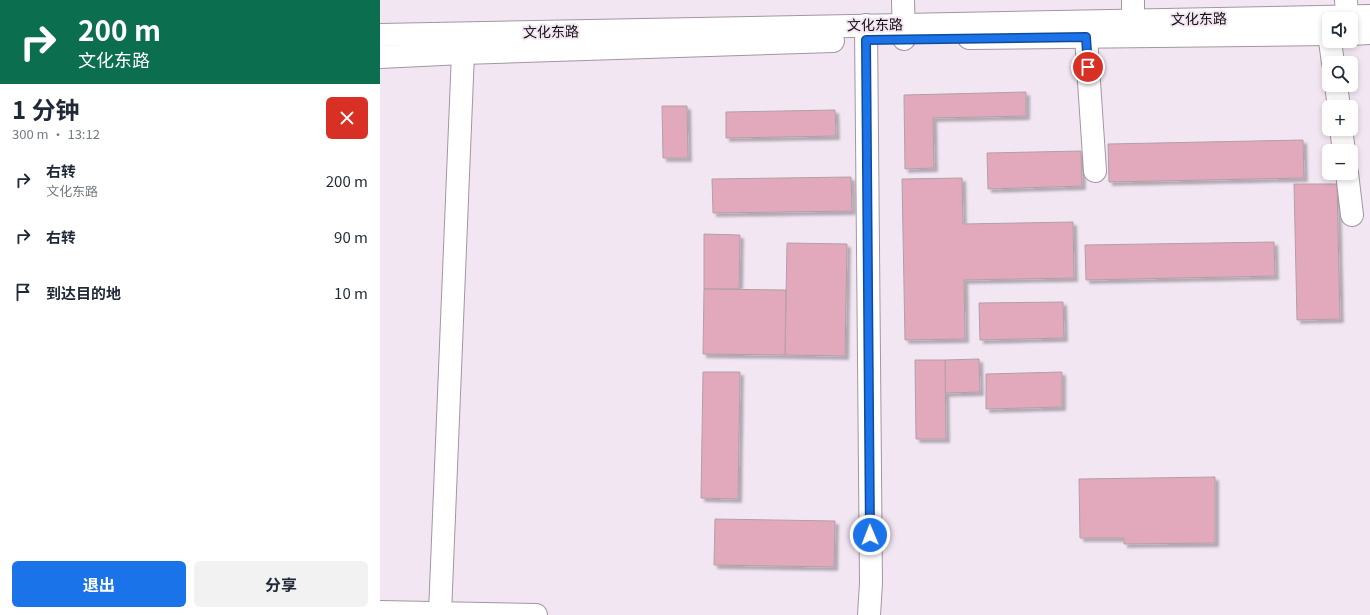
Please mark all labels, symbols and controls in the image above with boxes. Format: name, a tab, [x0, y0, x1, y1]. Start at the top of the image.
street label: 文化东路	[1171, 8, 1227, 28]
text: 200 m	[78, 9, 161, 49]
map controls	[1322, 12, 1358, 180]
button: sound	[1322, 12, 1358, 48]
street label: 文化东路	[847, 14, 903, 34]
icon: right	[12, 16, 64, 68]
street label: 文化东路	[523, 21, 579, 41]
text: 文化东路	[78, 46, 150, 72]
pin	[1071, 50, 1105, 84]
icon: arrive	[1077, 56, 1099, 78]
button: search	[1322, 56, 1358, 92]
text: 1 分钟	[12, 91, 80, 126]
button: close	[326, 97, 368, 139]
button: +	[1322, 100, 1358, 136]
text: 300 m · 13:12	[12, 124, 100, 143]
button: −	[1322, 144, 1358, 180]
text: 右转	[46, 160, 76, 181]
icon: right	[12, 169, 34, 191]
text: 200 m	[326, 170, 368, 191]
text: 文化东路	[46, 181, 98, 200]
icon: right	[12, 225, 34, 247]
text: 右转	[46, 226, 76, 247]
text: 90 m	[334, 226, 368, 247]
icon: arrive	[12, 281, 34, 303]
text: 到达目的地	[46, 282, 121, 303]
text: 10 m	[334, 282, 368, 303]
position arrow	[849, 514, 891, 556]
button: 退出	[12, 561, 186, 607]
button: 分享	[194, 561, 368, 607]

